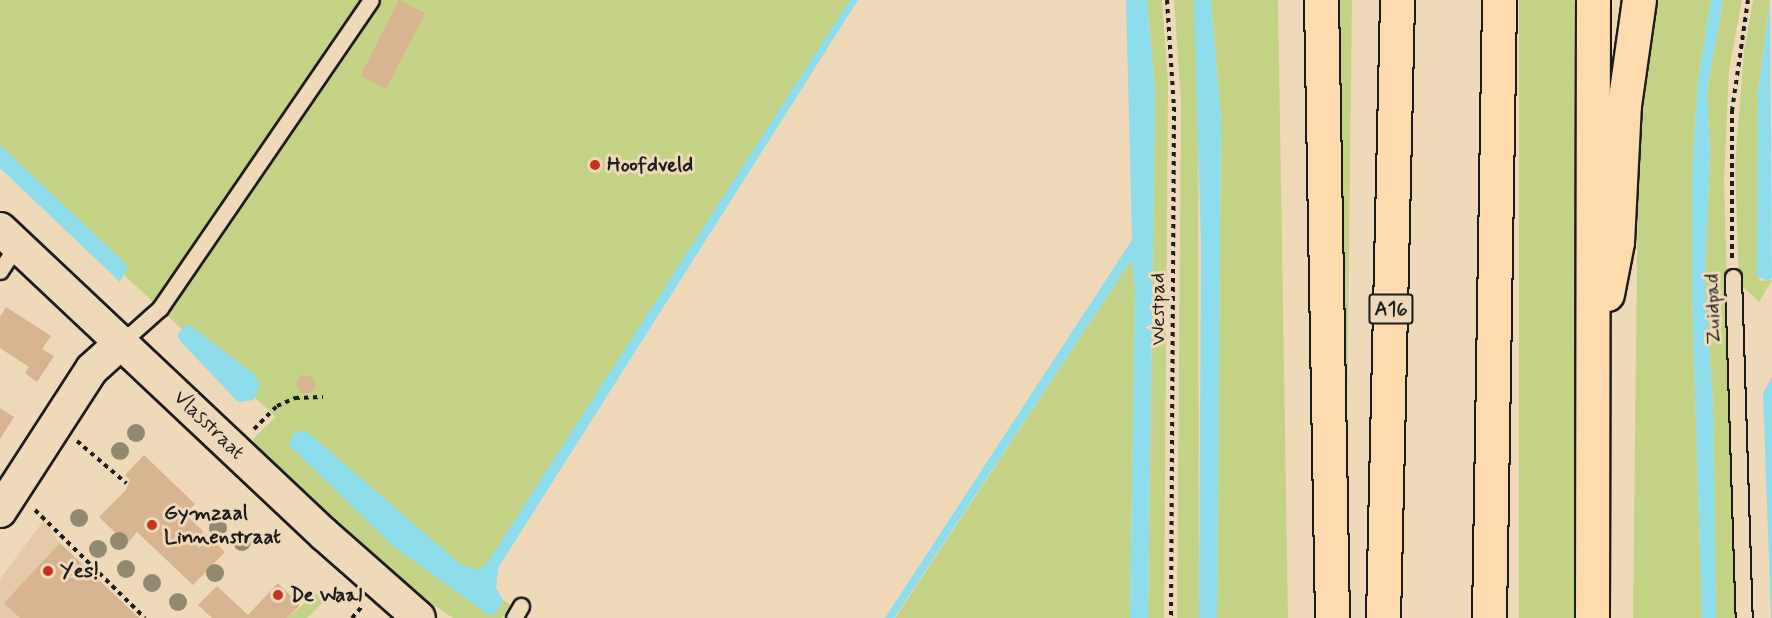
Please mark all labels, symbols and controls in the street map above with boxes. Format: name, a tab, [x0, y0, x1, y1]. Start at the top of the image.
place label: Hoofdveld	[607, 152, 693, 178]
marker: Hoofdveld	[588, 158, 602, 172]
street label: Westpad	[1145, 273, 1171, 345]
street label: Zuidpad	[1699, 273, 1727, 345]
road number: A16	[1367, 292, 1415, 326]
street label: Vlasstraat	[168, 385, 250, 465]
place label: Gymzaal Linnenstraat	[164, 500, 281, 550]
marker: Gymzaal Linnenstraat	[145, 518, 159, 532]
place label: Yes!	[60, 558, 99, 584]
marker: Yes!	[41, 564, 55, 578]
place label: De Waal	[290, 582, 365, 608]
marker: De Waal	[271, 588, 285, 602]

